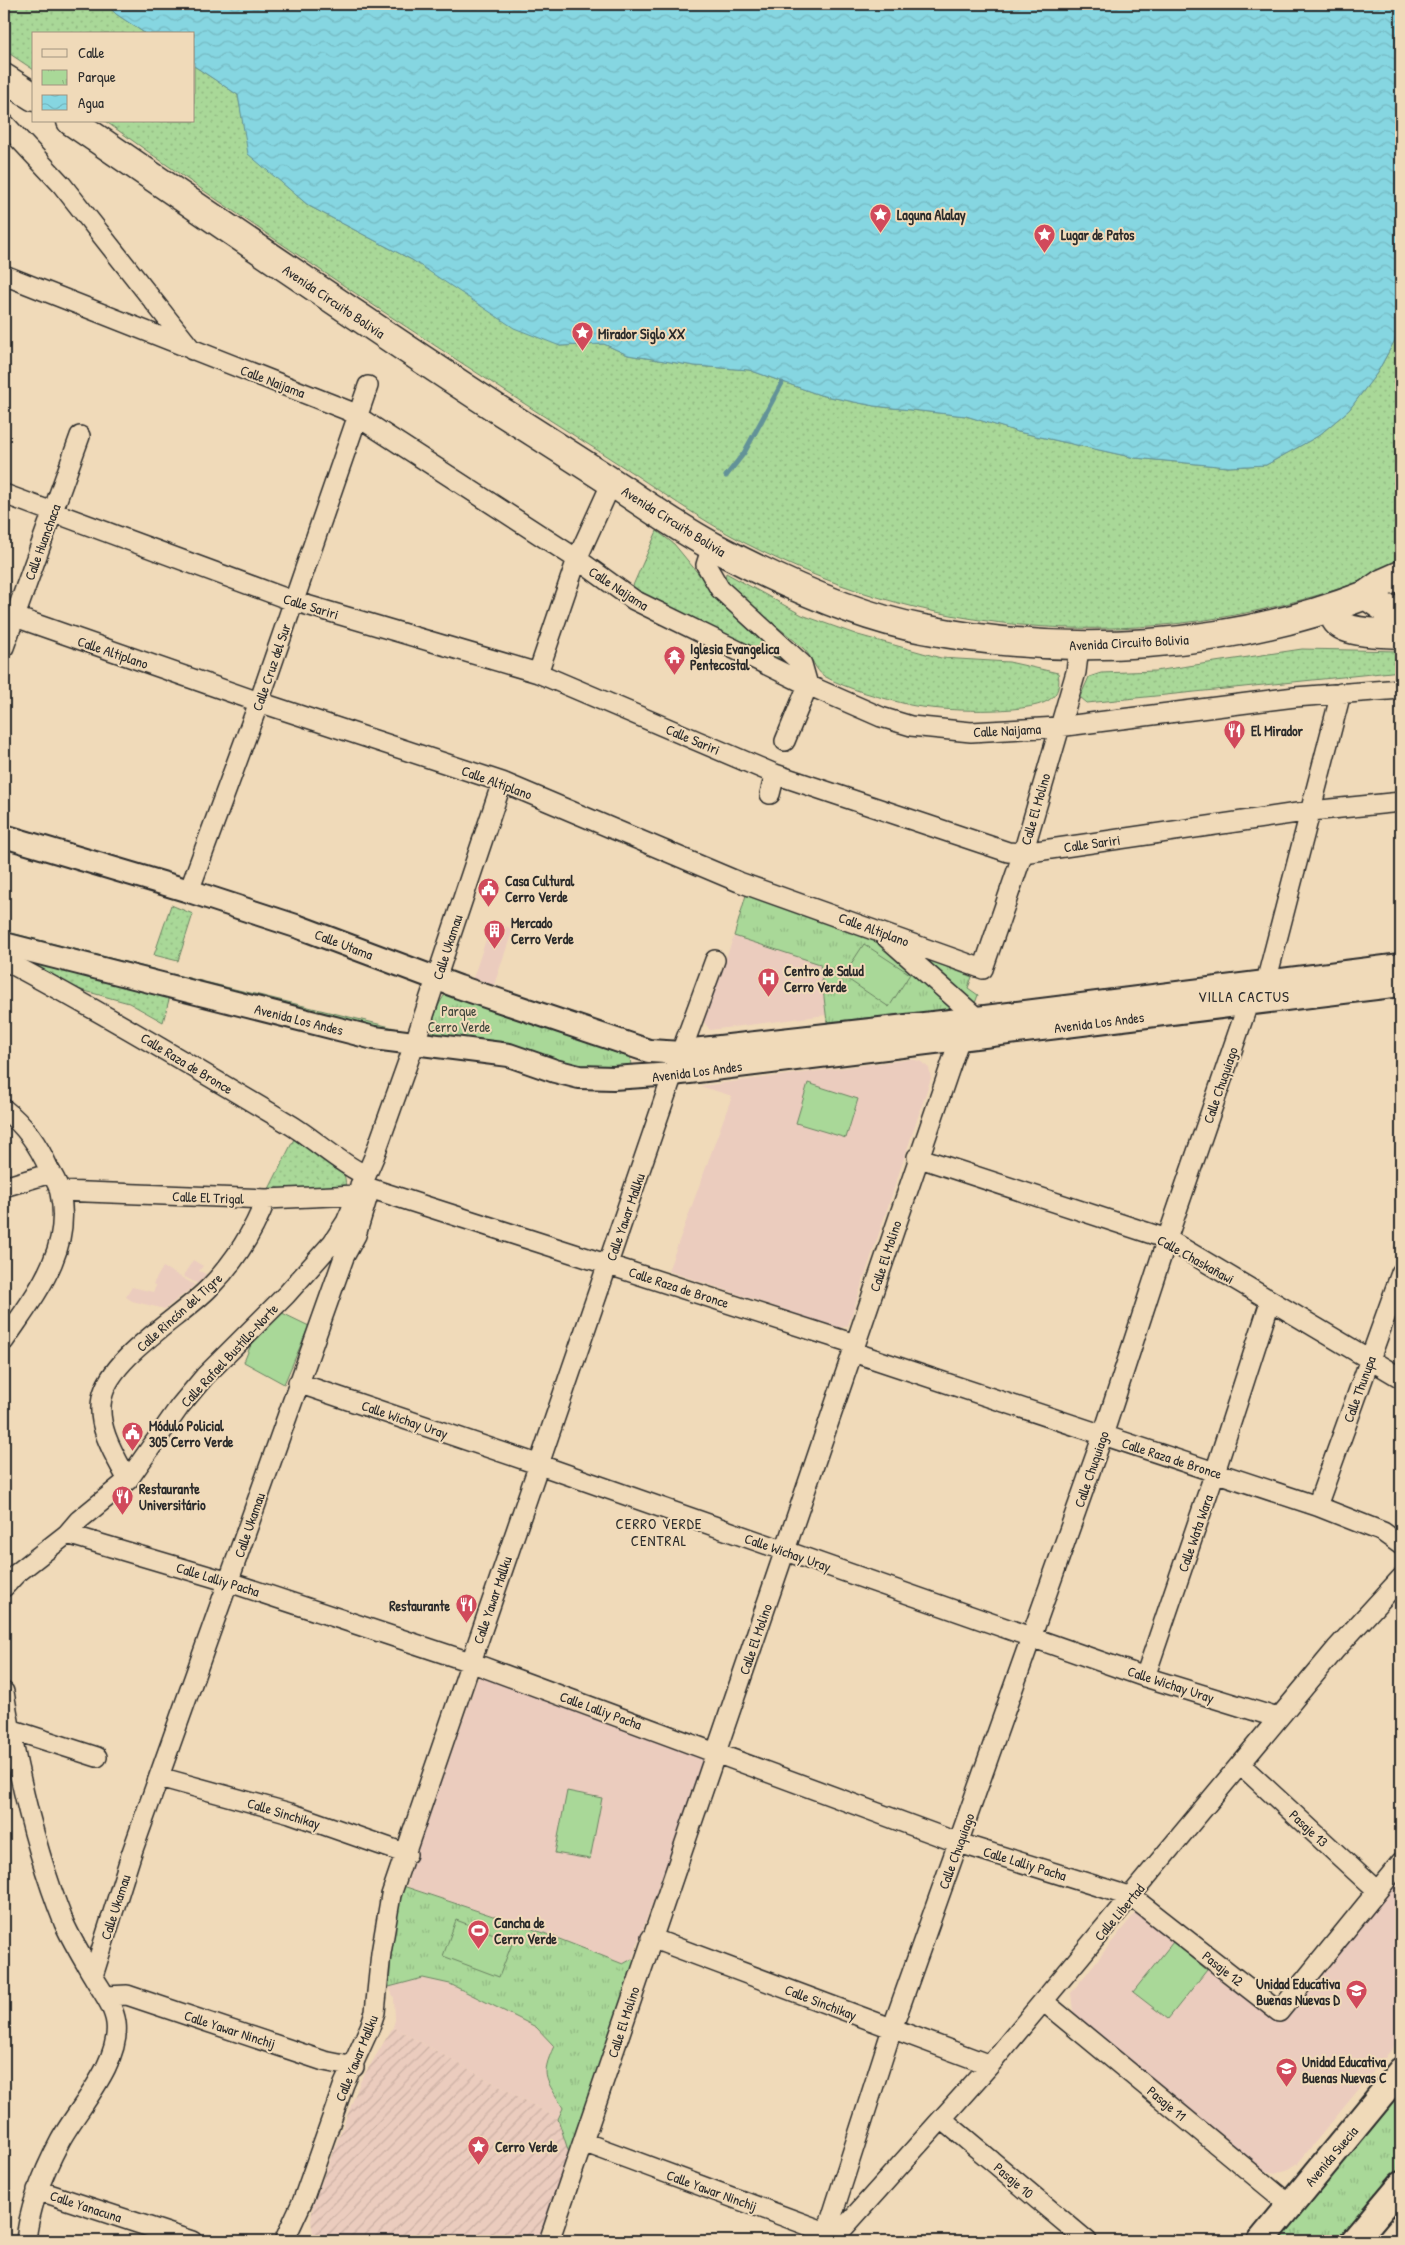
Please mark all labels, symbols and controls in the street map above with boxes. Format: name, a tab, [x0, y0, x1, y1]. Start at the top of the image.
legend	[32, 32, 195, 122]
text: Calle	[78, 42, 105, 63]
text: Parque	[78, 66, 116, 87]
text: Agua	[78, 92, 104, 113]
place icon: Laguna Alalay	[869, 202, 893, 233]
place label: Laguna Alalay	[897, 205, 966, 226]
place icon: Lugar de Patos	[1033, 222, 1057, 253]
place label: Lugar de Patos	[1061, 225, 1135, 246]
street label: Avenida Circuito Bolivia	[279, 260, 389, 343]
place icon: Mirador Siglo XX	[570, 321, 594, 352]
place label: Mirador Siglo XX	[598, 324, 686, 345]
street label: Calle Naijama	[238, 360, 309, 403]
street label: Avenida Circuito Bolivia	[618, 481, 730, 561]
street label: Calle Huanchaca	[19, 501, 65, 583]
street label: Calle Naijama	[585, 562, 653, 616]
street label: Calle Sariri	[281, 589, 341, 623]
street label: Calle Cruz del Sur	[247, 620, 295, 713]
street label: Avenida Circuito Bolivia	[1069, 629, 1190, 655]
street label: Calle Altiplano	[75, 631, 151, 674]
place label: Iglesia Evangelica Pentecostal	[690, 639, 780, 674]
temple icon: Iglesia Evangelica Pentecostal	[662, 644, 686, 675]
restaurant icon: El Mirador	[1223, 718, 1247, 749]
street label: Calle Sariri	[663, 719, 723, 759]
street label: Calle Naijama	[973, 719, 1042, 742]
place label: El Mirador	[1251, 721, 1304, 740]
street label: Calle Altiplano	[459, 760, 535, 805]
street label: Calle El Molino	[1016, 771, 1054, 847]
street label: Calle Sariri	[1062, 830, 1122, 856]
place label: Casa Cultural Cerro Verde	[505, 871, 575, 906]
public building icon: Casa Cultural Cerro Verde	[477, 876, 501, 907]
street label: Calle Altiplano	[836, 907, 912, 952]
street label: Calle Ukamau	[428, 912, 467, 982]
place label: Mercado Cerro Verde	[511, 913, 574, 948]
building icon: Mercado Cerro Verde	[483, 918, 507, 949]
street label: Calle Utama	[312, 924, 376, 964]
place label: Centro de Salud Cerro Verde	[784, 961, 864, 996]
hospital icon: Centro de Salud Cerro Verde	[756, 966, 780, 997]
district label: VILLA CACTUS	[1198, 986, 1290, 1007]
street label: Avenida Los Andes	[253, 999, 345, 1039]
park label: Parque Cerro Verde	[428, 1001, 491, 1036]
street label: Avenida Los Andes	[1053, 1007, 1145, 1037]
street label: Calle Raza de Bronce	[137, 1028, 237, 1098]
street label: Calle Chuquiago	[1198, 1044, 1243, 1126]
street label: Avenida Los Andes	[651, 1056, 743, 1086]
street label: Calle Yawar Mallku	[601, 1170, 649, 1263]
street label: Calle El Trigal	[172, 1186, 244, 1209]
street label: Calle El Molino	[865, 1218, 906, 1294]
street label: Calle Chaskañawi	[1154, 1230, 1238, 1288]
street label: Calle Raza de Bronce	[626, 1262, 732, 1312]
street label: Calle Rincón del Tigre	[132, 1268, 227, 1356]
street label: Calle Rafael Bustillo-Norte	[176, 1299, 282, 1411]
street label: Calle Thunupa	[1338, 1353, 1381, 1425]
street label: Calle Wichay Uray	[359, 1395, 451, 1444]
place label: Módulo Policial 305 Cerro Verde	[149, 1416, 234, 1451]
public building icon: Módulo Policial 305 Cerro Verde	[121, 1421, 145, 1452]
street label: Calle Chuquiago	[1069, 1428, 1114, 1510]
street label: Calle Raza de Bronce	[1119, 1433, 1225, 1483]
place label: Restaurante Universitário	[139, 1479, 206, 1514]
restaurant icon: Restaurante Universitário	[111, 1484, 135, 1515]
street label: Calle Ukamau	[229, 1490, 269, 1560]
street label: Calle Wata Wara	[1173, 1491, 1217, 1574]
district label: CERRO VERDE CENTRAL	[616, 1513, 702, 1551]
street label: Calle Wichay Uray	[742, 1528, 834, 1577]
street label: Calle Yawar Mallku	[468, 1553, 516, 1646]
street label: Calle Lalliy Pacha	[174, 1557, 262, 1602]
restaurant icon: Restaurante	[454, 1593, 478, 1624]
place label: Restaurante	[389, 1596, 450, 1615]
street label: Calle El Molino	[734, 1601, 776, 1677]
street label: Calle Wichay Uray	[1125, 1661, 1217, 1708]
street label: Calle Lalliy Pacha	[557, 1686, 645, 1735]
street label: Calle Sinchikay	[245, 1793, 323, 1834]
street label: Pasaje 13	[1285, 1805, 1333, 1852]
street label: Calle Chuquiago	[933, 1810, 980, 1892]
street label: Calle Lalliy Pacha	[981, 1841, 1069, 1886]
street label: Calle Ukamau	[96, 1872, 135, 1942]
street label: Calle Libertad	[1090, 1879, 1149, 1944]
place label: Cancha de Cerro Verde	[494, 1913, 557, 1948]
sports icon: Cancha de Cerro Verde	[466, 1918, 490, 1949]
street label: Pasaje 12	[1198, 1946, 1248, 1991]
place label: Unidad Educativa Buenas Nuevas D	[1256, 1974, 1341, 2009]
school or university icon: Unidad Educativa Buenas Nuevas D	[1344, 1979, 1368, 2010]
street label: Calle Sinchikay	[782, 1980, 860, 2025]
street label: Calle El Molino	[603, 1984, 644, 2060]
street label: Calle Yawar Ninchij	[182, 2005, 278, 2054]
street label: Calle Yawar Mallku	[330, 2012, 382, 2104]
place label: Unidad Educativa Buenas Nuevas C	[1302, 2052, 1387, 2087]
school or university icon: Unidad Educativa Buenas Nuevas C	[1274, 2057, 1298, 2088]
street label: Pasaje 11	[1143, 2081, 1190, 2126]
street label: Avenida Suecia	[1300, 2121, 1362, 2190]
place icon: Cerro Verde	[467, 2134, 491, 2165]
place label: Cerro Verde	[495, 2137, 558, 2156]
street label: Pasaje 10	[989, 2158, 1038, 2203]
street label: Calle Yawar Ninchij	[664, 2165, 760, 2216]
street label: Calle Yanacuna	[48, 2185, 125, 2227]

